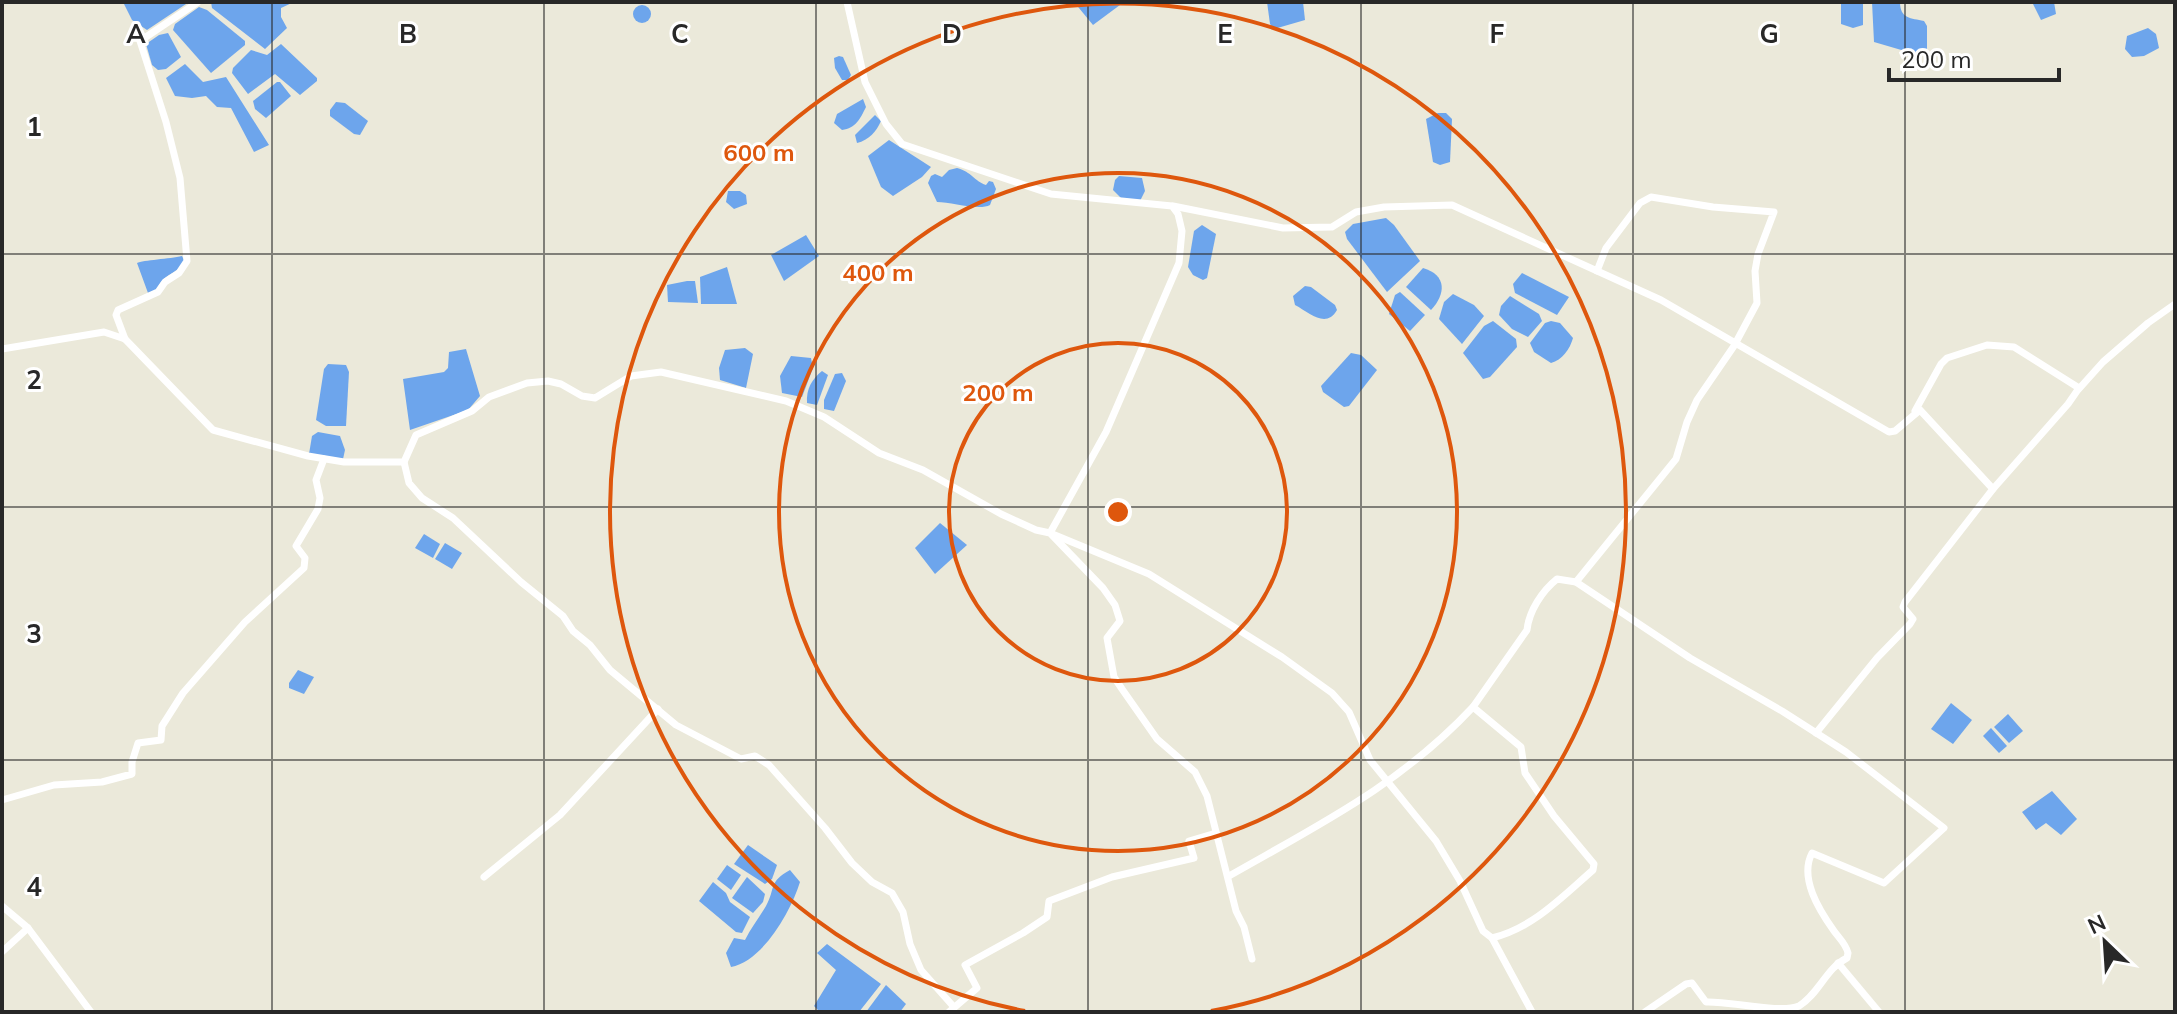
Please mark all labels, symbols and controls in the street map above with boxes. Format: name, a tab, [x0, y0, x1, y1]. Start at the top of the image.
text: A	[126, 17, 146, 50]
text: B	[399, 17, 417, 50]
text: C	[671, 17, 689, 50]
text: D	[942, 17, 962, 50]
text: E	[1217, 17, 1233, 50]
text: F	[1490, 17, 1505, 50]
text: G	[1759, 17, 1779, 50]
scale bar	[1889, 32, 2059, 82]
text: 200 m	[1901, 44, 1972, 74]
text: 1	[26, 110, 42, 143]
text: 600 m	[723, 137, 795, 167]
text: 400 m	[842, 257, 914, 287]
text: 2	[26, 363, 42, 396]
text: 200 m	[962, 377, 1034, 407]
centre of rings	[1104, 498, 1132, 526]
text: 3	[26, 617, 42, 650]
text: 4	[26, 870, 42, 903]
north arrow	[2065, 902, 2145, 982]
text: N	[2083, 908, 2110, 940]

